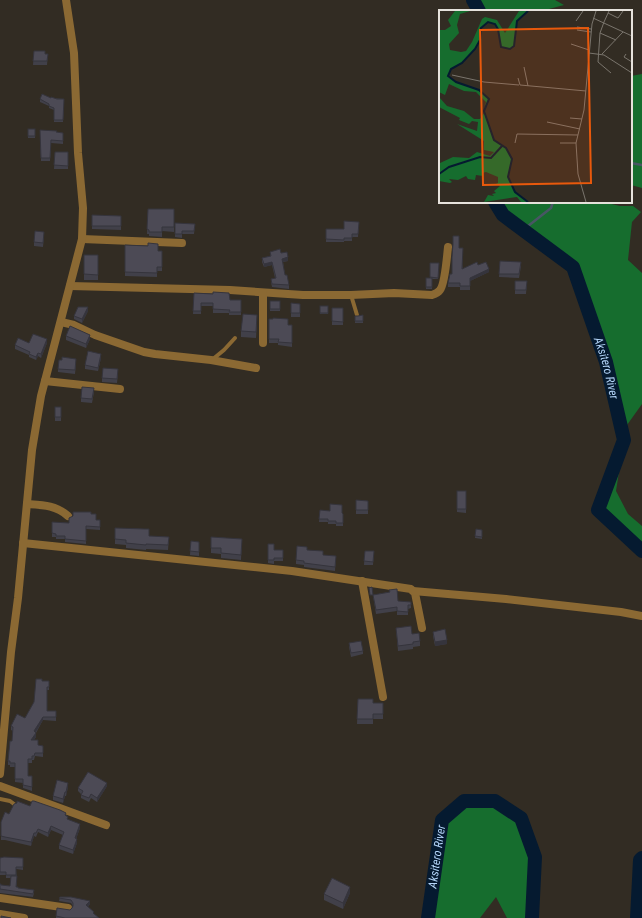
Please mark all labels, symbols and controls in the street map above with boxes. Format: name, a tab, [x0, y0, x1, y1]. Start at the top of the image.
inset map	[439, 10, 632, 203]
water label: Aksitero River	[591, 334, 621, 401]
water label: Aksitero River	[425, 824, 448, 890]

